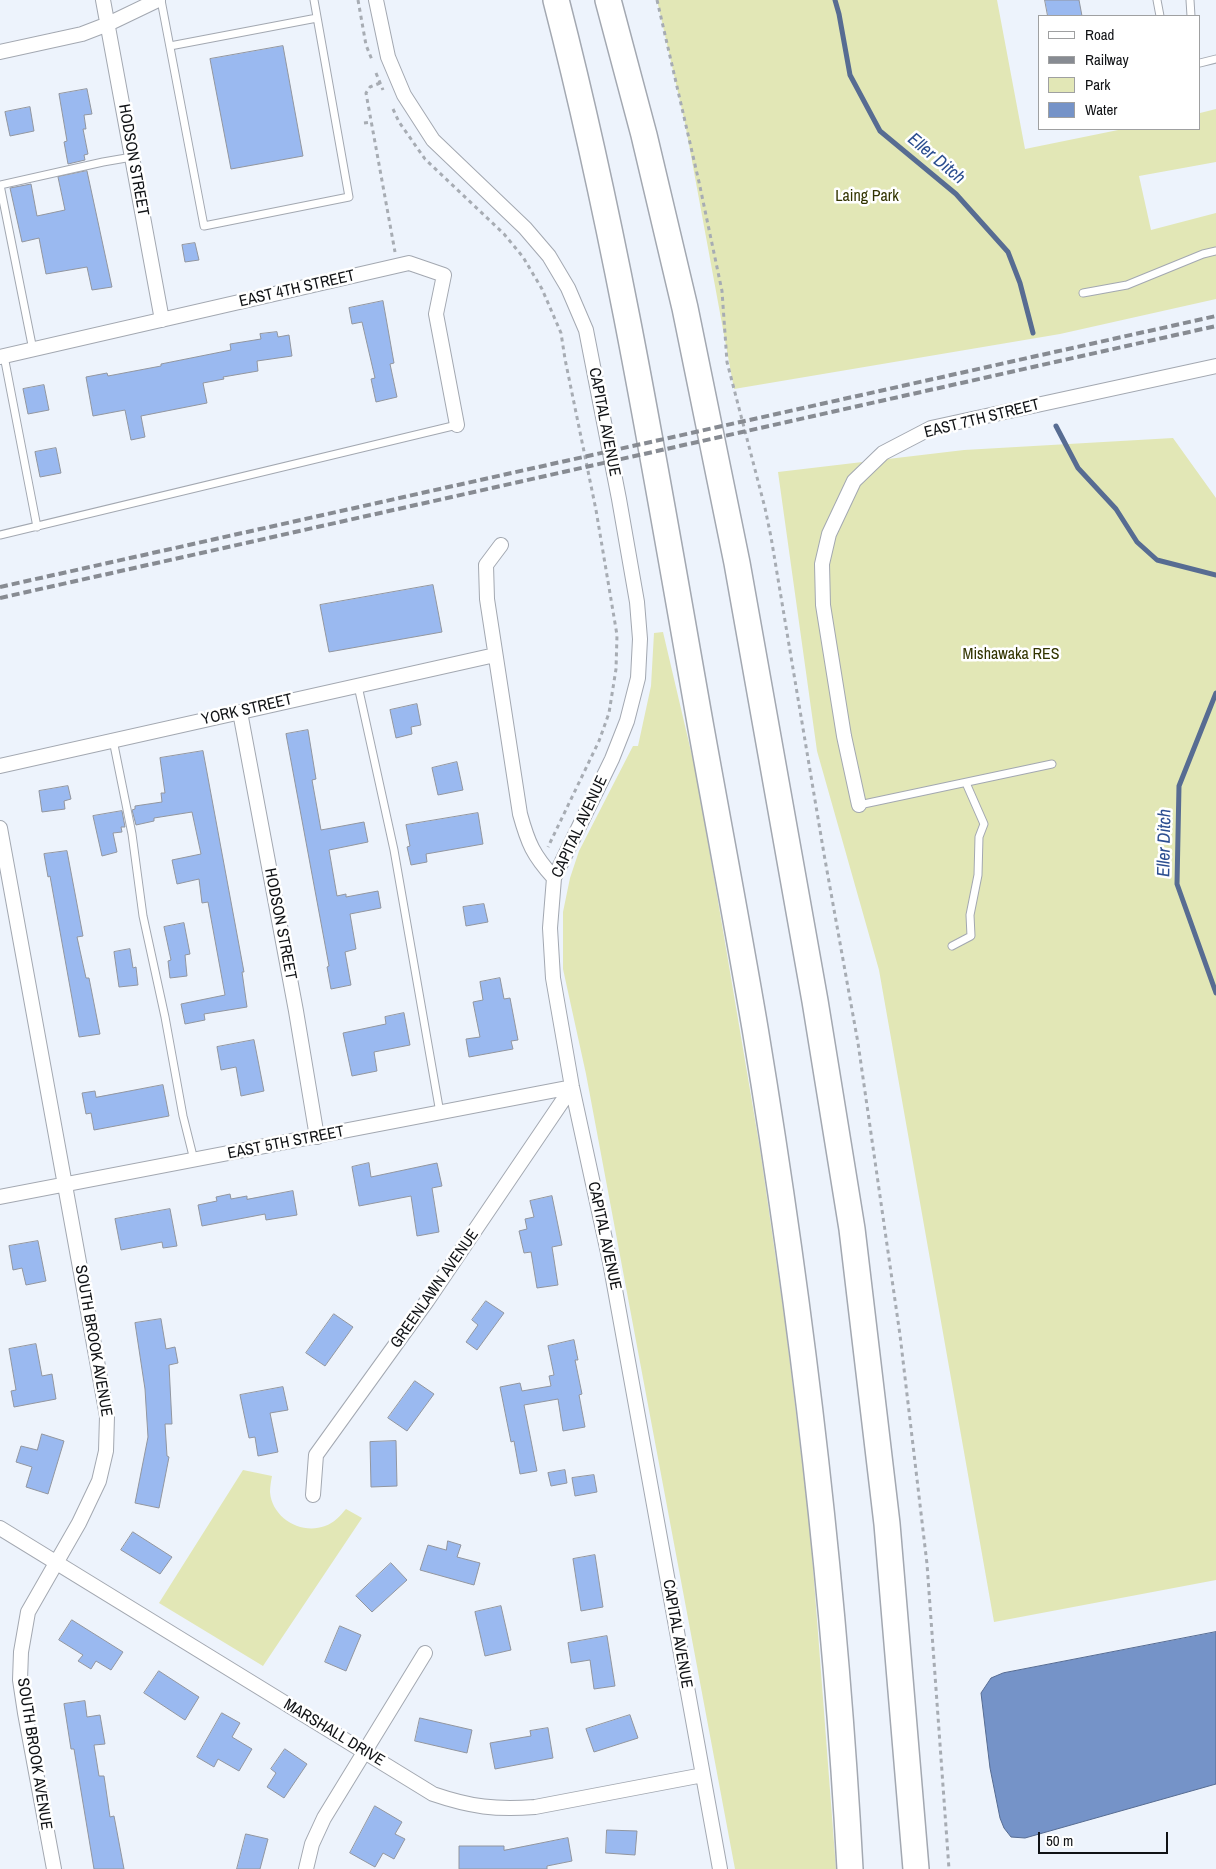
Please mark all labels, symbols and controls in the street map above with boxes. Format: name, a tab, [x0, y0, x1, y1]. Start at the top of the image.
legend	[1038, 15, 1201, 130]
text: Road	[1085, 24, 1114, 45]
text: Railway	[1085, 49, 1129, 70]
text: Park	[1085, 74, 1110, 95]
text: Water	[1085, 99, 1117, 120]
street label: HODSON STREET	[114, 103, 152, 217]
water label: Eller Ditch	[903, 129, 969, 189]
park label: Laing Park	[835, 187, 899, 207]
street label: EAST 4TH STREET	[237, 266, 357, 312]
street label: CAPITAL AVENUE	[584, 366, 624, 478]
street label: EAST 7TH STREET	[922, 395, 1042, 443]
park label: Mishawaka RES	[963, 645, 1059, 665]
street label: YORK STREET	[200, 690, 294, 730]
street label: CAPITAL AVENUE	[548, 773, 612, 881]
water label: Eller Ditch	[1154, 809, 1176, 877]
street label: HODSON STREET	[260, 867, 300, 981]
street label: EAST 5TH STREET	[226, 1122, 346, 1164]
street label: CAPITAL AVENUE	[583, 1180, 625, 1292]
street label: GREENLAWN AVENUE	[387, 1226, 483, 1352]
street label: SOUTH BROOK AVENUE	[70, 1264, 116, 1418]
street label: CAPITAL AVENUE	[658, 1578, 696, 1690]
street label: SOUTH BROOK AVENUE	[13, 1677, 55, 1831]
street label: MARSHALL DRIVE	[280, 1695, 388, 1771]
scale bar	[1041, 1822, 1171, 1854]
text: 50 m	[1046, 1830, 1073, 1851]

